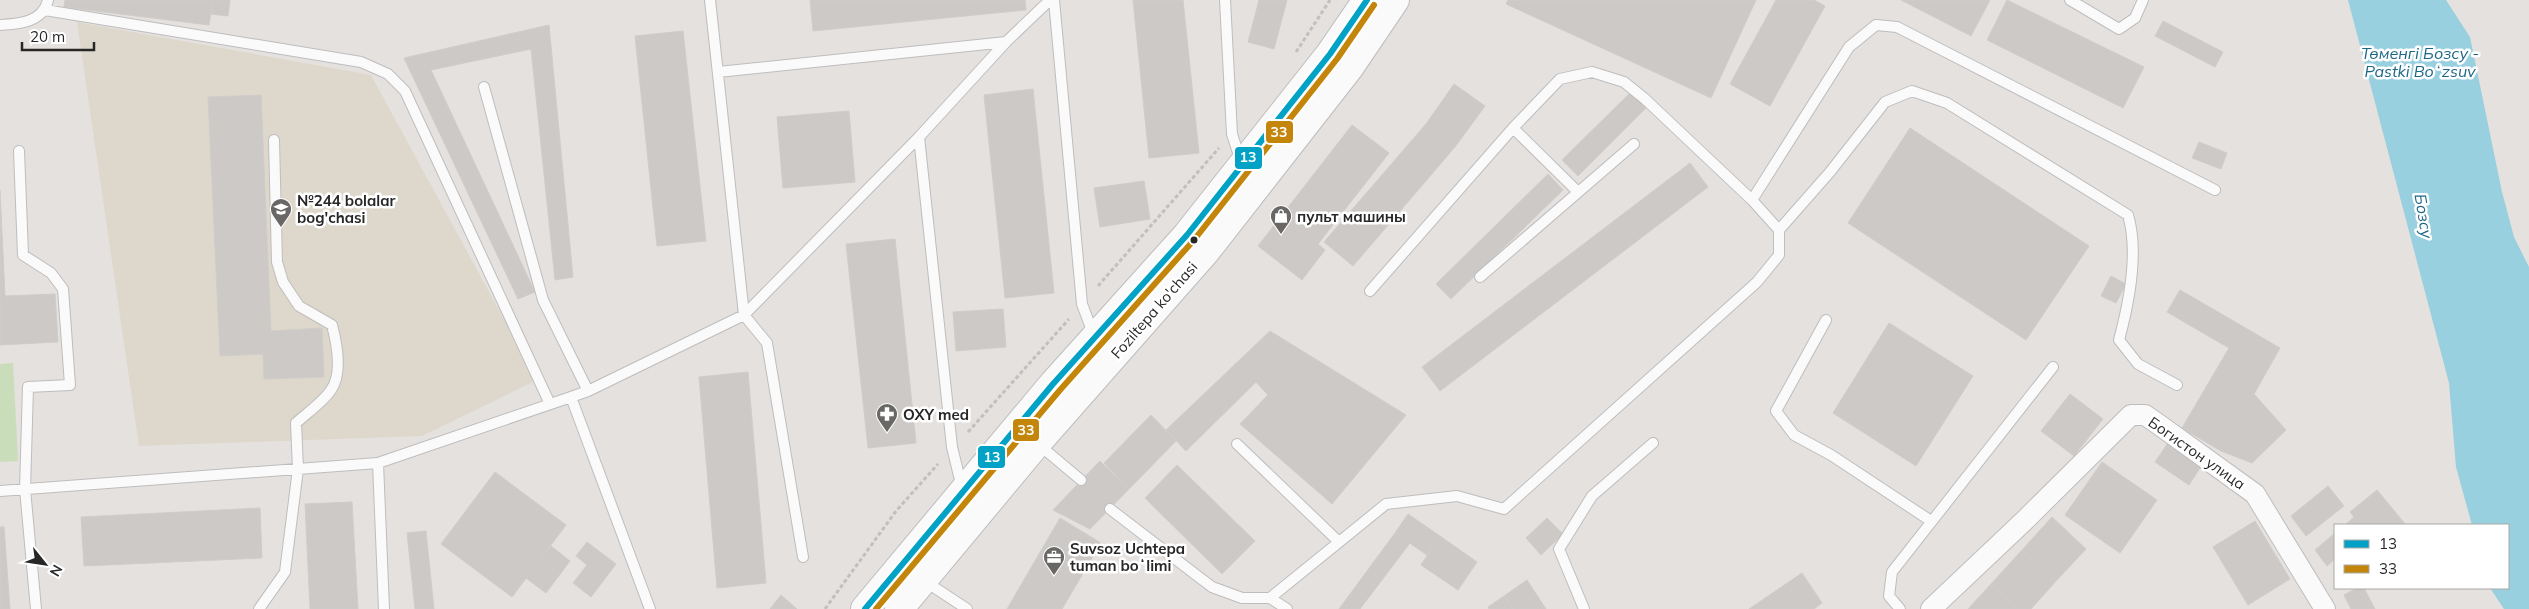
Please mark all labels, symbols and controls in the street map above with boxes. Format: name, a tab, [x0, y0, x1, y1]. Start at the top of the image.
scale bar	[22, 20, 95, 52]
text: 20 m	[30, 27, 65, 46]
water label: Төменгі Бозсу - Pastki Boʻzsuv	[2361, 43, 2479, 81]
line badge: 33	[1265, 120, 1294, 144]
text: 33	[1271, 123, 1287, 141]
line badge: 13	[1234, 146, 1263, 170]
text: 13	[1240, 148, 1256, 166]
place label: №244 bolalar bog'chasi	[297, 191, 395, 227]
water label: Бозсу	[2411, 192, 2438, 241]
school or university icon: №244 bolalar bog'chasi	[269, 197, 293, 228]
shop icon: пульт машины	[1269, 204, 1293, 235]
place label: пульт машины	[1297, 207, 1406, 226]
unlabelled marker	[1189, 235, 1199, 245]
street label: Foziltepa ko'chasi	[1107, 258, 1201, 362]
pharmacy icon: OXY med	[875, 402, 899, 433]
place label: OXY med	[903, 405, 969, 424]
street label: Богистон улица	[2145, 412, 2249, 494]
line badge: 33	[1012, 418, 1040, 442]
text: 33	[1018, 421, 1034, 439]
line badge: 13	[977, 445, 1006, 469]
text: 13	[984, 448, 1000, 466]
legend	[2334, 524, 2509, 589]
text: 13	[2379, 534, 2397, 553]
north arrow	[20, 539, 70, 589]
place label: Suvsoz Uchtepa tuman boʻlimi	[1070, 539, 1185, 575]
office icon: Suvsoz Uchtepa tuman boʻlimi	[1042, 545, 1066, 576]
text: 33	[2379, 559, 2397, 578]
text: N	[46, 561, 67, 580]

